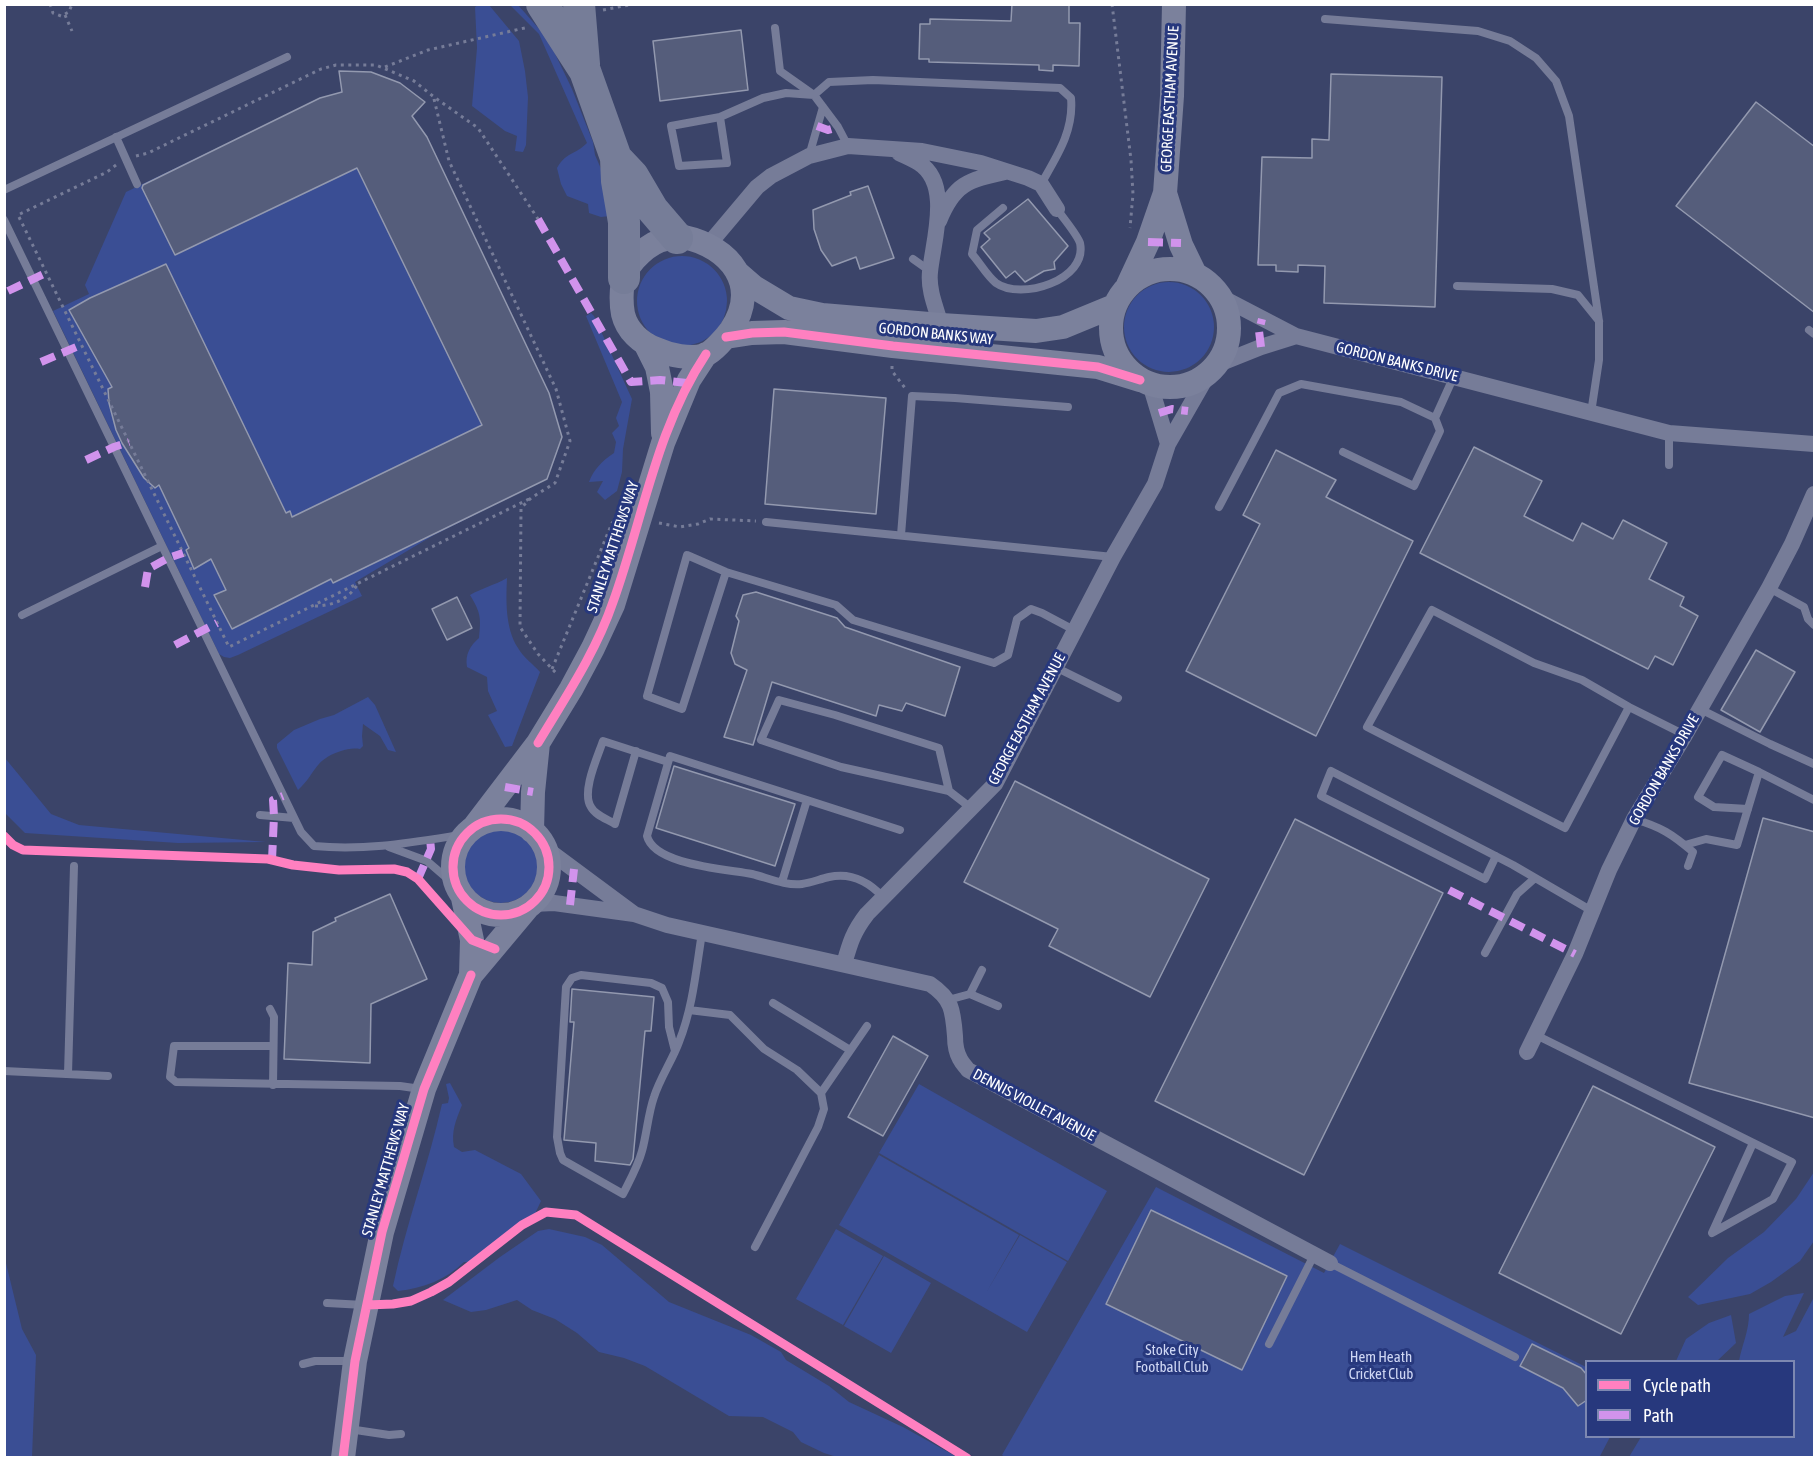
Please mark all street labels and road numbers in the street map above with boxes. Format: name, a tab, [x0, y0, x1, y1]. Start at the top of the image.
street label: GEORGE EASTHAM AVENUE	[1157, 25, 1183, 173]
street label: GORDON BANKS WAY	[878, 319, 994, 349]
street label: GORDON BANKS DRIVE	[1334, 338, 1460, 386]
street label: STANLEY MATTHEWS WAY	[583, 479, 643, 615]
street label: GEORGE EASTHAM AVENUE	[985, 650, 1069, 788]
street label: GORDON BANKS DRIVE	[1625, 711, 1703, 829]
street label: DENNIS VIOLLET AVENUE	[970, 1065, 1098, 1145]
street label: STANLEY MATTHEWS WAY	[358, 1101, 414, 1239]

